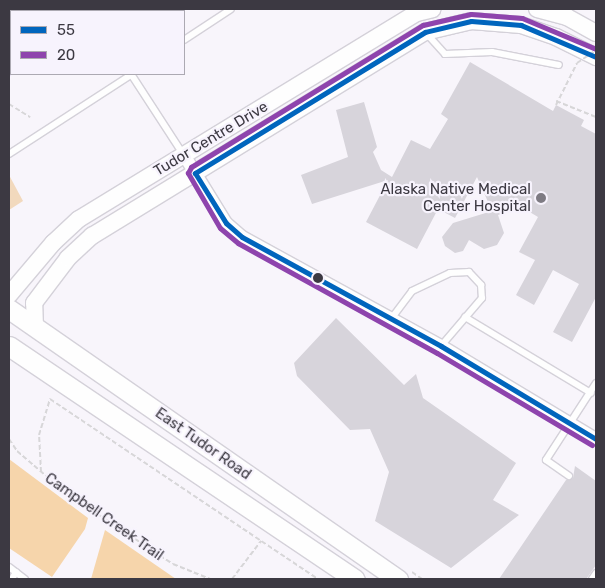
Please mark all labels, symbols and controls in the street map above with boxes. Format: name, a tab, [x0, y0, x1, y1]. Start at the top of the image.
legend	[10, 10, 185, 75]
text: 55	[57, 21, 75, 39]
text: 20	[57, 46, 75, 64]
street label: Tudor Centre Drive	[150, 98, 272, 180]
place label: Alaska Native Medical Center Hospital	[381, 180, 531, 215]
marker: Alaska Native Medical Center Hospital	[535, 192, 547, 204]
unlabelled marker	[313, 273, 323, 283]
street label: East Tudor Road	[151, 404, 255, 484]
street label: Campbell Creek Trail	[41, 469, 167, 565]

